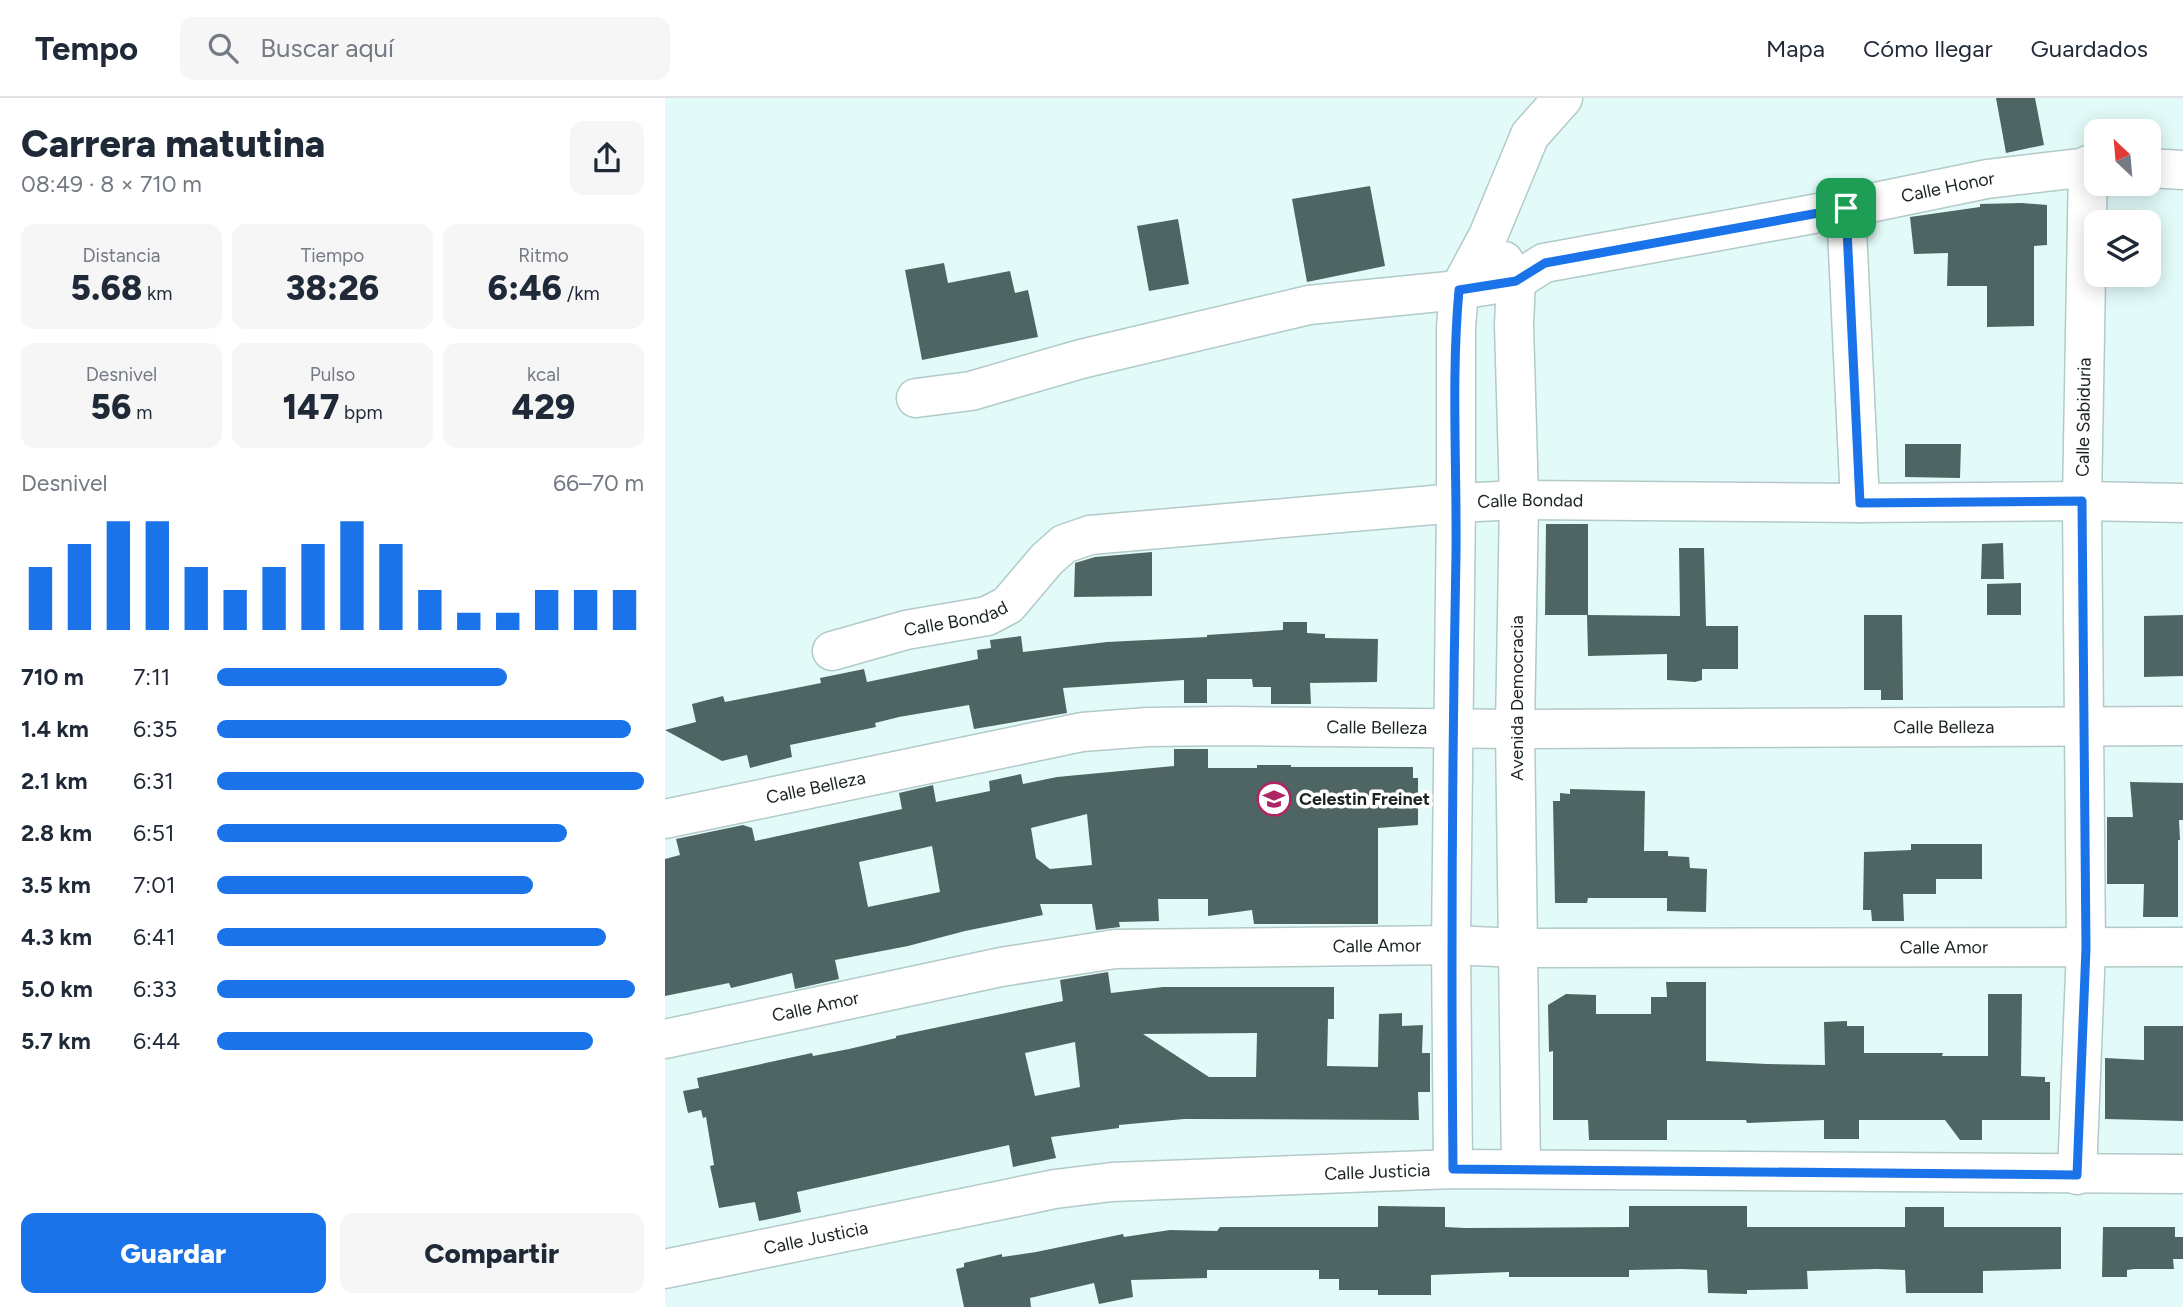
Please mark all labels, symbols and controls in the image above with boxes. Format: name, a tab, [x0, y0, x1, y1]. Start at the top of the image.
search box	[180, 17, 670, 80]
text: Tempo	[35, 29, 138, 68]
icon: search	[204, 29, 242, 67]
text: Buscar aquí	[260, 32, 394, 64]
text: Mapa	[1766, 34, 1825, 63]
text: Cómo llegar	[1863, 34, 1993, 63]
text: Guardados	[2031, 34, 2148, 63]
north arrow	[2084, 119, 2161, 196]
map controls	[2084, 119, 2161, 287]
text: Carrera matutina	[21, 121, 325, 167]
button: share	[570, 121, 644, 195]
street label: Calle Honor	[1899, 167, 1996, 207]
text: 08:49 · 8 × 710 m	[21, 170, 202, 198]
pin	[1816, 178, 1876, 238]
icon: arrive	[1827, 189, 1865, 227]
button: layers	[2084, 210, 2161, 287]
text: Distancia	[82, 244, 161, 267]
text: Tiempo	[301, 244, 364, 267]
text: Ritmo	[518, 244, 569, 267]
text: 5.68	[71, 267, 142, 309]
text: 38:26	[286, 267, 379, 309]
text: 6:46	[487, 267, 562, 309]
text: km	[142, 282, 172, 305]
text: /km	[562, 282, 600, 305]
street label: Calle Sabiduria	[2071, 357, 2096, 477]
text: Desnivel	[86, 363, 157, 386]
text: Pulso	[310, 363, 355, 386]
text: kcal	[527, 363, 560, 386]
text: 56	[91, 386, 132, 428]
text: 147	[282, 386, 339, 428]
text: 429	[512, 386, 575, 428]
text: m	[132, 401, 152, 424]
text: bpm	[339, 401, 383, 424]
text: Desnivel	[21, 469, 108, 497]
text: 66–70 m	[553, 469, 644, 497]
street label: Calle Bondad	[1477, 489, 1583, 513]
street label: Calle Bondad	[902, 596, 1012, 641]
street label: Avenida Democracia	[1506, 615, 1528, 781]
text: 710 m	[21, 663, 84, 691]
text: 7:11	[133, 663, 170, 691]
text: 1.4 km	[21, 715, 89, 743]
text: 6:35	[133, 715, 178, 743]
street label: Calle Belleza	[1326, 716, 1427, 739]
street label: Calle Belleza	[1893, 716, 1994, 738]
street label: Calle Belleza	[764, 766, 867, 809]
text: 2.1 km	[21, 767, 88, 795]
text: 6:31	[133, 767, 174, 795]
school or university icon: Celestin Freinet	[1255, 780, 1293, 818]
place label: Celestin Freinet	[1299, 788, 1430, 810]
text: 2.8 km	[21, 819, 92, 847]
text: 6:51	[133, 819, 175, 847]
text: 3.5 km	[21, 871, 91, 899]
text: 7:01	[133, 871, 175, 899]
text: 4.3 km	[21, 923, 92, 951]
text: 6:41	[133, 923, 176, 951]
street label: Calle Amor	[1333, 934, 1421, 957]
street label: Calle Amor	[1900, 936, 1988, 958]
text: 5.0 km	[21, 975, 93, 1003]
text: 6:33	[133, 975, 177, 1003]
street label: Calle Amor	[770, 987, 861, 1027]
text: 5.7 km	[21, 1027, 91, 1055]
text: 6:44	[133, 1027, 180, 1055]
street label: Calle Justicia	[1324, 1159, 1431, 1185]
button: Guardar	[21, 1213, 326, 1293]
button: Compartir	[340, 1213, 644, 1293]
street label: Calle Justicia	[762, 1217, 870, 1260]

